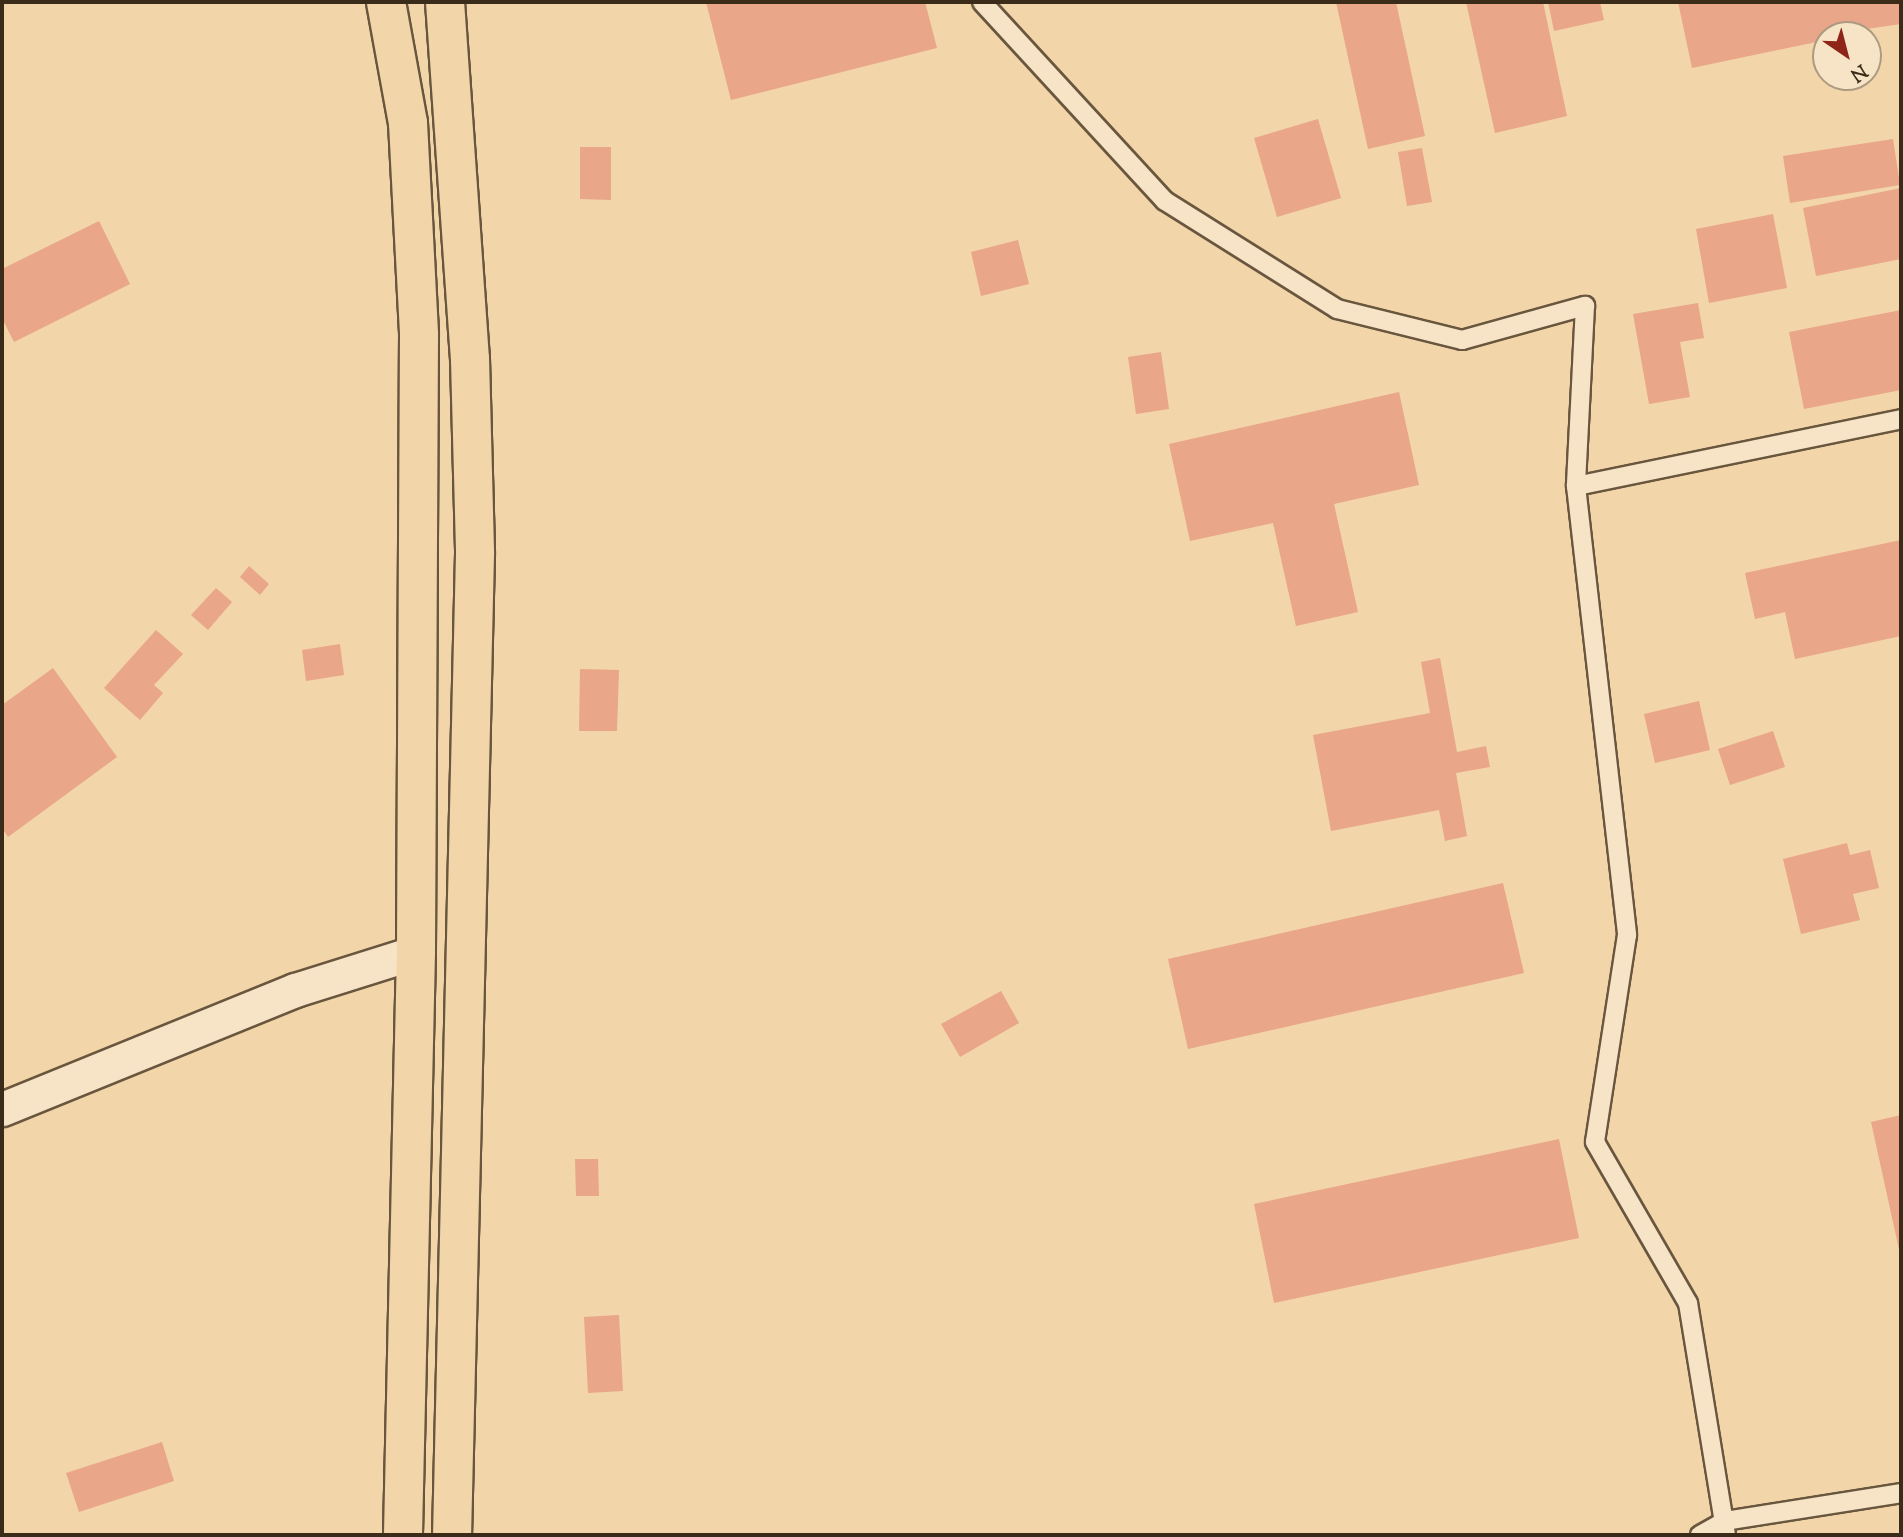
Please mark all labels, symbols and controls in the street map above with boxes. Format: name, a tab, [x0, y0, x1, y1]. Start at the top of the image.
north arrow	[1812, 21, 1882, 91]
text: N	[1844, 57, 1872, 87]

